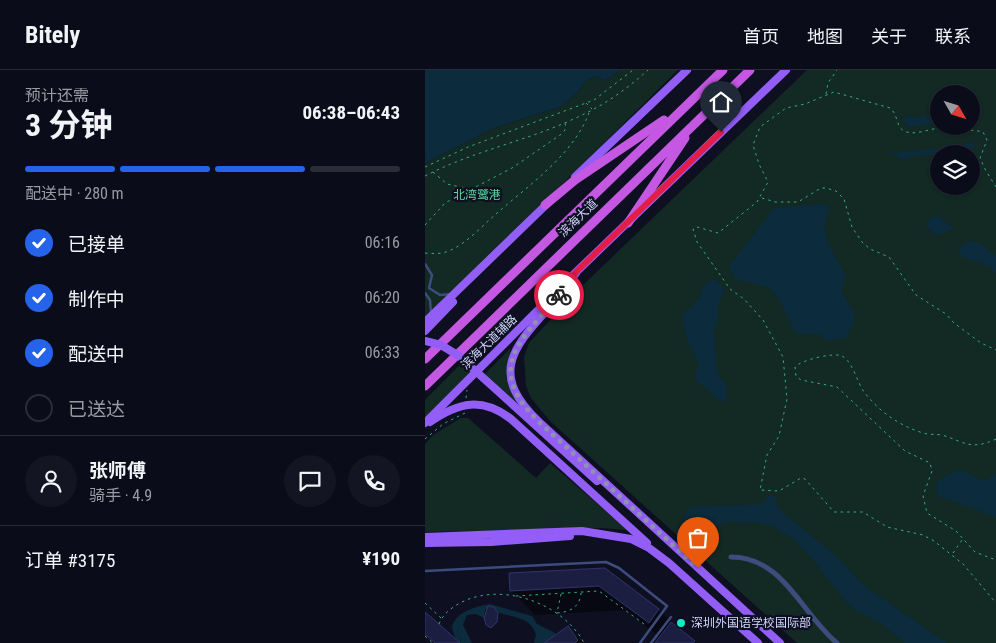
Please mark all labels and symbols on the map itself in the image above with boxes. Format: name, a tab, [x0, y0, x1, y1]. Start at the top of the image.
pin	[700, 81, 742, 132]
north arrow	[930, 85, 980, 135]
park label: 北湾鹭港	[453, 188, 501, 202]
street label: 滨海大道	[556, 196, 600, 240]
courier	[534, 270, 584, 320]
street label: 滨海大道辅路	[458, 312, 520, 372]
pin	[677, 517, 719, 568]
place label: 深圳外国语学校国际部	[691, 616, 811, 630]
marker: 深圳外国语学校国际部	[675, 617, 687, 629]

